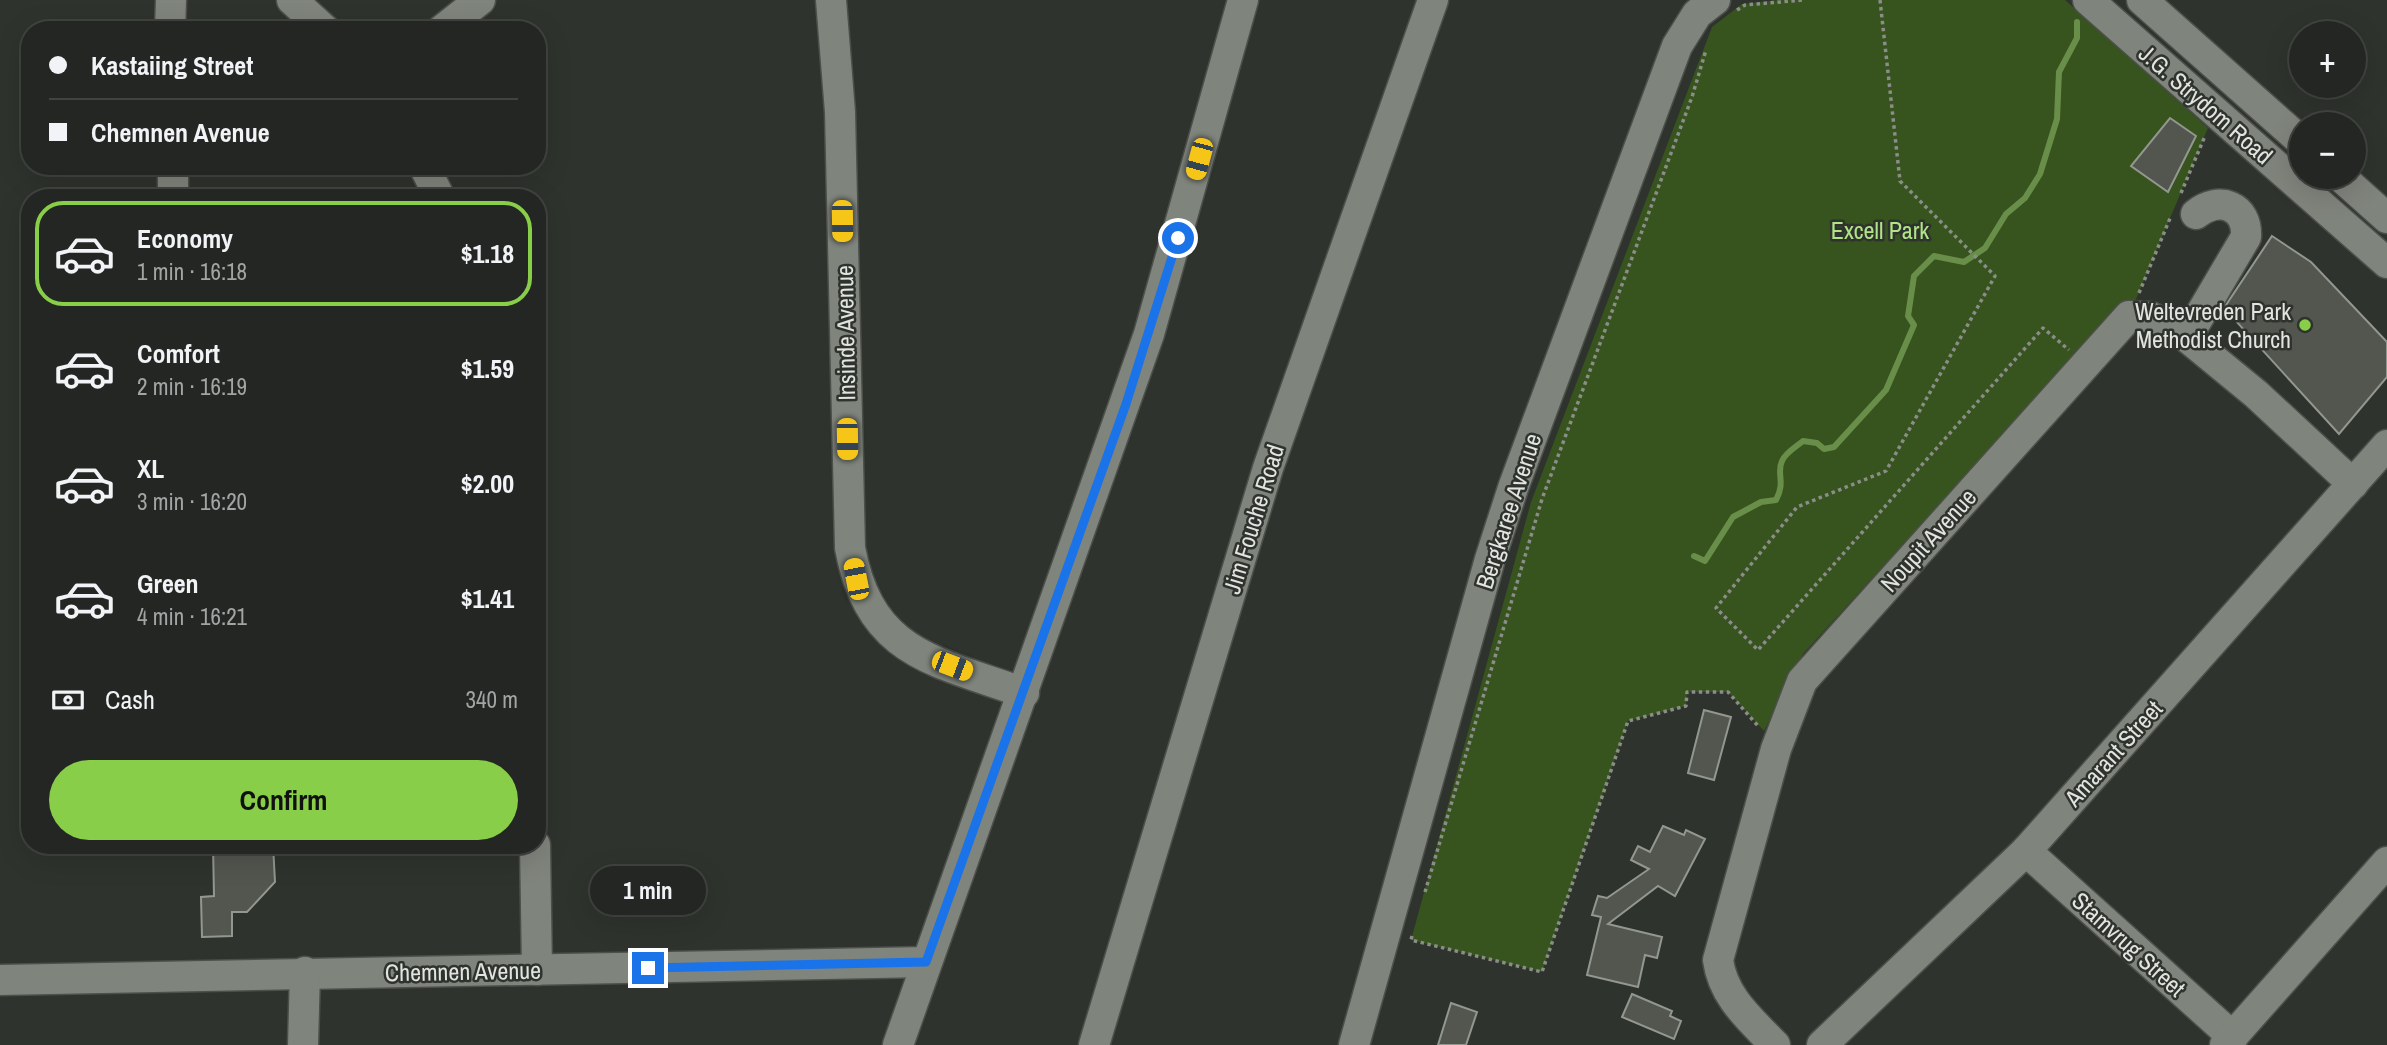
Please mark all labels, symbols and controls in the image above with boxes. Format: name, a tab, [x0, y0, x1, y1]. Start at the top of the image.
map controls	[2289, 21, 2366, 189]
button: +	[2289, 21, 2366, 98]
street label: J.G. Strydom Road	[2132, 37, 2280, 171]
text: Kastaiing Street	[91, 48, 253, 83]
button: −	[2289, 112, 2366, 189]
text: Chemnen Avenue	[91, 115, 270, 150]
car	[1184, 136, 1215, 182]
car	[832, 200, 853, 242]
park label: Excell Park	[1831, 214, 1929, 246]
text: Economy	[137, 221, 233, 256]
icon: car	[53, 222, 116, 285]
route start	[1162, 222, 1194, 254]
text: $1.18	[461, 236, 514, 271]
text: 1 min · 16:18	[137, 256, 247, 287]
street label: Insinde Avenue	[828, 265, 862, 401]
place label: Weltevreden Park Methodist Church	[2135, 295, 2291, 355]
marker: Weltevreden Park Methodist Church	[2297, 317, 2313, 333]
text: Comfort	[137, 336, 220, 371]
icon: car	[53, 337, 116, 400]
text: $1.59	[461, 351, 514, 386]
text: 2 min · 16:19	[137, 371, 247, 402]
car	[837, 418, 858, 460]
street label: Bergkaree Avenue	[1468, 429, 1548, 593]
street label: Jim Fouche Road	[1215, 441, 1291, 597]
text: XL	[137, 451, 164, 486]
icon: car	[53, 452, 116, 515]
text: $2.00	[461, 466, 514, 501]
street label: Noupit Avenue	[1873, 481, 1983, 599]
text: 3 min · 16:20	[137, 486, 247, 517]
car	[842, 556, 871, 602]
text: Green	[137, 566, 199, 601]
icon: car	[53, 567, 116, 630]
text: $1.41	[461, 581, 514, 616]
text: 4 min · 16:21	[137, 601, 247, 632]
car	[929, 649, 976, 683]
icon: cash	[49, 681, 87, 719]
text: Cash	[105, 682, 155, 717]
text: 340 m	[466, 684, 518, 715]
street label: Amarant Street	[2056, 693, 2170, 814]
button: Confirm	[49, 760, 518, 840]
callout: 1 min	[590, 866, 706, 916]
text: 1 min	[623, 875, 673, 906]
street label: Stamvrug Street	[2065, 885, 2193, 1004]
route end	[632, 952, 664, 984]
street label: Chemnen Avenue	[385, 954, 541, 988]

